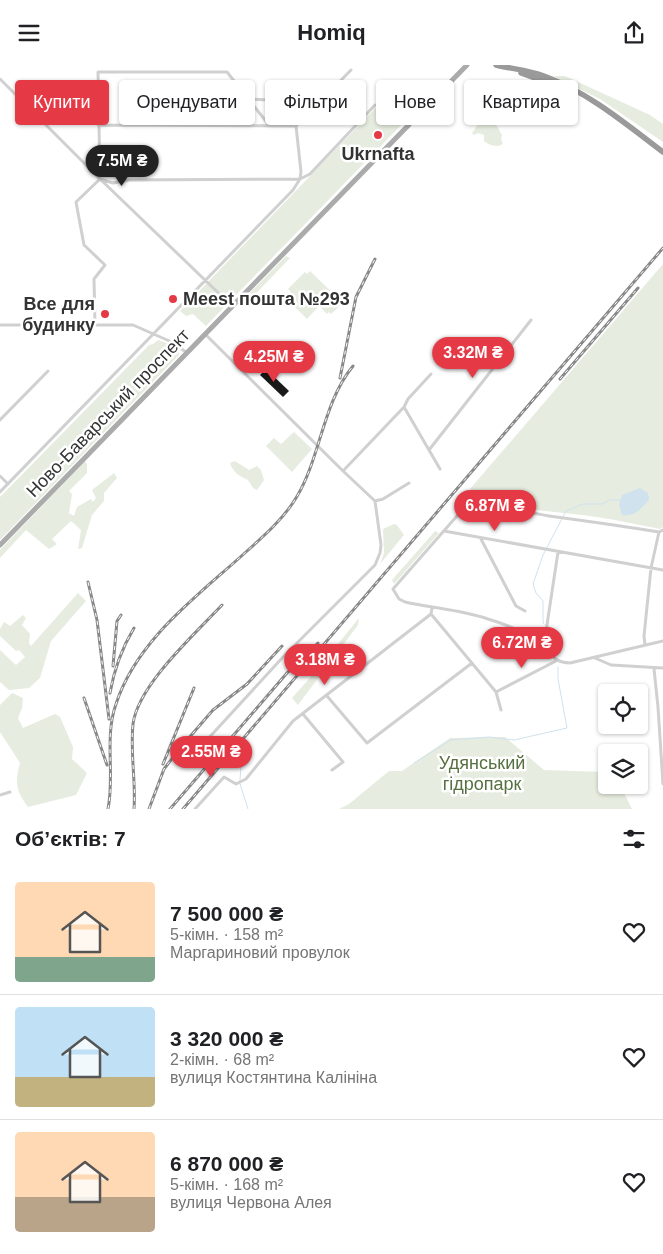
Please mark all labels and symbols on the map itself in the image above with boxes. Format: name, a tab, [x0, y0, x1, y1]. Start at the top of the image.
marker: Ukrnafta	[372, 129, 384, 141]
place label: Ukrnafta	[341, 144, 415, 164]
pin: 7.5M ₴	[81, 145, 163, 187]
place label: Meest пошта №293	[183, 289, 350, 309]
marker: Meest пошта №293	[167, 293, 179, 305]
place label: Все для будинку	[22, 294, 95, 335]
marker: Все для будинку	[99, 308, 111, 320]
street label: Ново-Баварський проспект	[22, 325, 194, 501]
pin: 3.32M ₴	[427, 337, 519, 379]
pin: 4.25M ₴	[228, 341, 320, 383]
pin: 6.87M ₴	[449, 489, 541, 532]
pin: 6.72M ₴	[476, 627, 568, 669]
pin: 3.18M ₴	[279, 643, 371, 686]
pin: 2.55M ₴	[165, 735, 257, 778]
park label: Удянський гідропарк	[439, 753, 525, 794]

